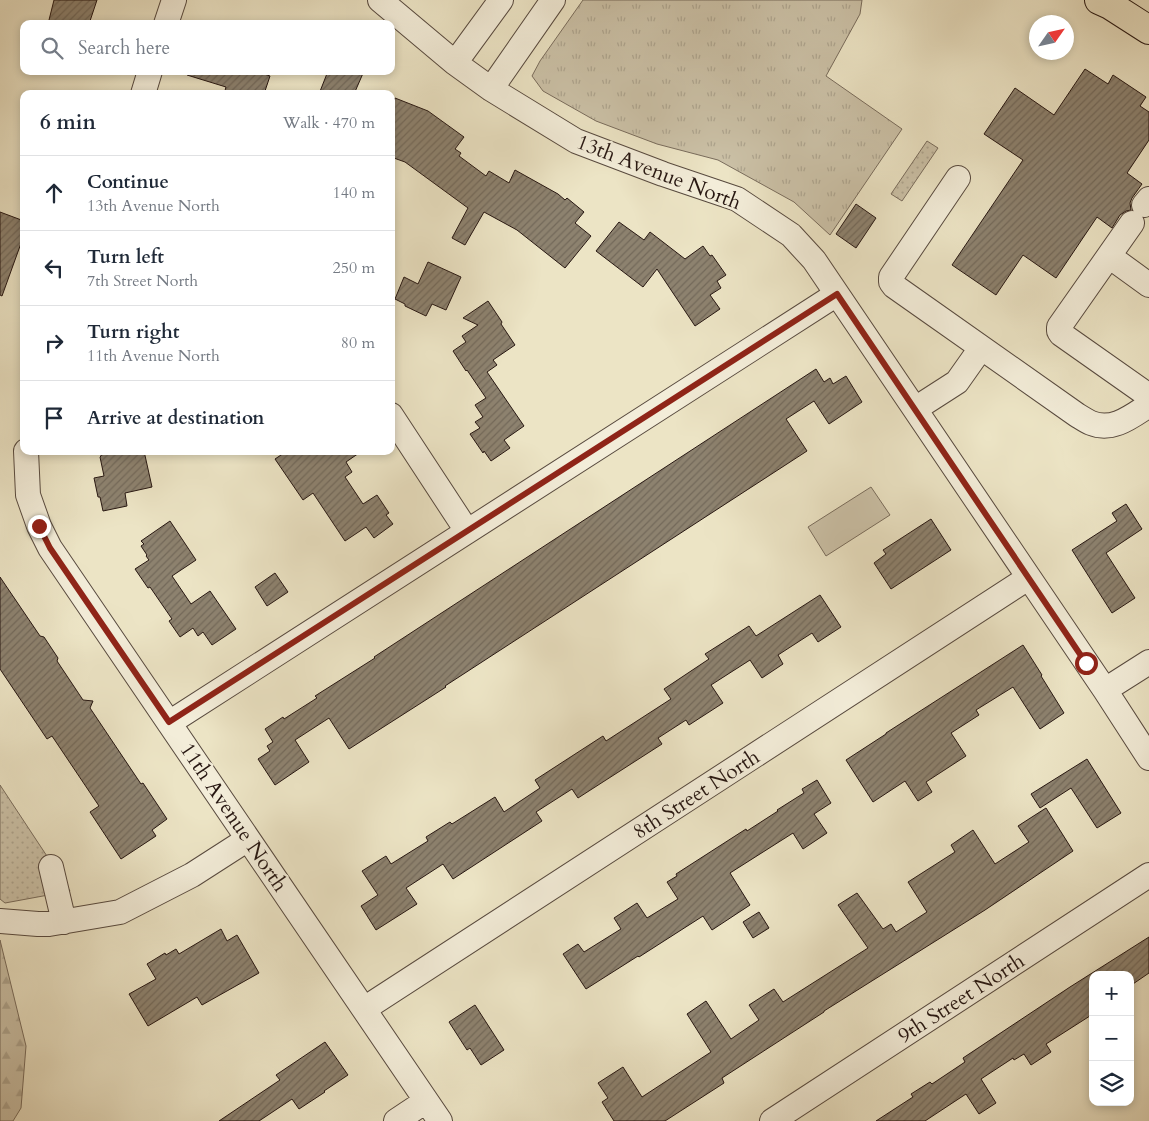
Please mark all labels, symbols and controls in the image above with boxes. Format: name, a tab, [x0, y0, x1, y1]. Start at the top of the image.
north arrow	[1029, 15, 1074, 60]
search box	[20, 20, 395, 75]
icon: search	[38, 34, 66, 62]
text: Search here	[78, 35, 170, 61]
text: 6 min	[40, 108, 96, 137]
text: Walk · 470 m	[283, 112, 375, 134]
street label: 13th Avenue North	[572, 128, 746, 217]
text: Continue	[87, 169, 169, 195]
icon: ahead	[40, 179, 68, 207]
text: 140 m	[333, 182, 375, 204]
text: 13th Avenue North	[87, 195, 220, 217]
text: Turn left	[87, 244, 164, 270]
icon: left	[40, 254, 68, 282]
text: 250 m	[333, 257, 375, 279]
text: 7th Street North	[87, 270, 198, 292]
text: Turn right	[87, 319, 179, 345]
icon: right	[40, 329, 68, 357]
text: 80 m	[341, 332, 375, 354]
text: 11th Avenue North	[87, 345, 220, 367]
icon: arrive	[40, 404, 68, 432]
text: Arrive at destination	[87, 405, 264, 431]
route end	[28, 515, 51, 538]
route start	[1075, 652, 1098, 675]
street label: 11th Avenue North	[173, 737, 295, 898]
street label: 8th Street North	[627, 742, 766, 846]
street label: 9th Street North	[892, 946, 1031, 1050]
map controls	[1089, 971, 1134, 1106]
button: +	[1089, 971, 1134, 1016]
button: −	[1089, 1016, 1134, 1061]
button: layers	[1089, 1061, 1134, 1106]

